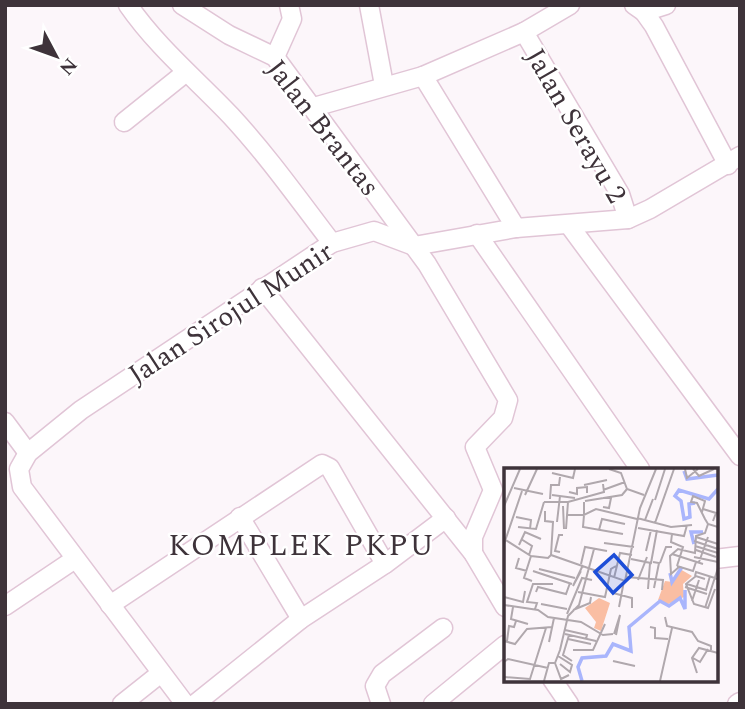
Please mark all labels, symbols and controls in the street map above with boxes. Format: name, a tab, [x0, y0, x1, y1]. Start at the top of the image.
north arrow	[21, 21, 91, 91]
street label: Jalan Serayu 2	[514, 40, 638, 211]
street label: Jalan Brantas	[255, 50, 390, 206]
text: N	[52, 51, 84, 82]
street label: Jalan Sirojul Munir	[120, 231, 342, 396]
inset map	[504, 468, 717, 681]
district label: KOMPLEK PKPU	[168, 523, 436, 569]

